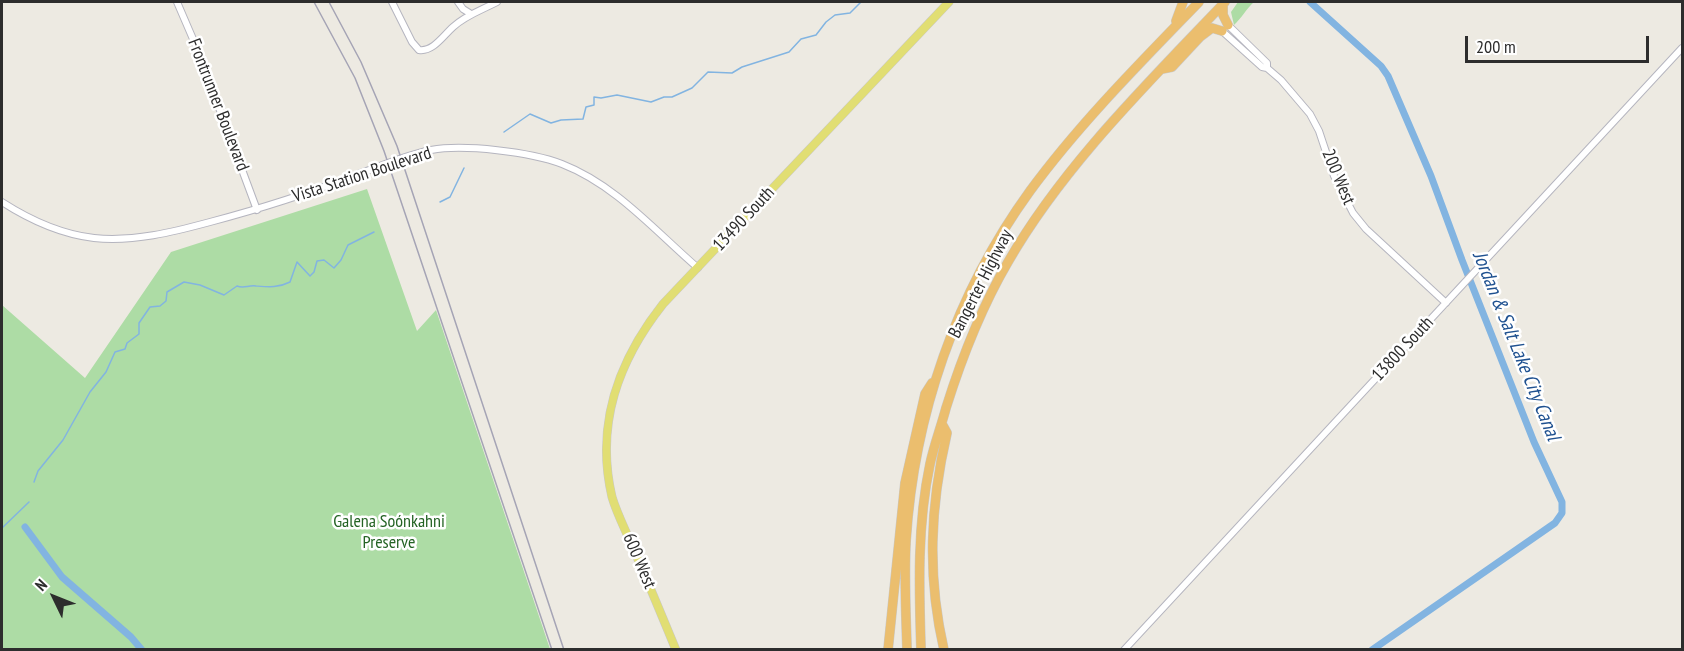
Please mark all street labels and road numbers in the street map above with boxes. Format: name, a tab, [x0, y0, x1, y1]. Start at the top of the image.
street label: Frontrunner Boulevard	[183, 36, 253, 174]
street label: Vista Station Boulevard	[290, 142, 434, 208]
street label: 200 West	[1317, 146, 1359, 208]
street label: 13490 South	[709, 182, 779, 256]
street label: Bangerter Highway	[944, 226, 1018, 342]
street label: 13800 South	[1368, 312, 1438, 386]
street label: 600 West	[618, 530, 660, 592]

